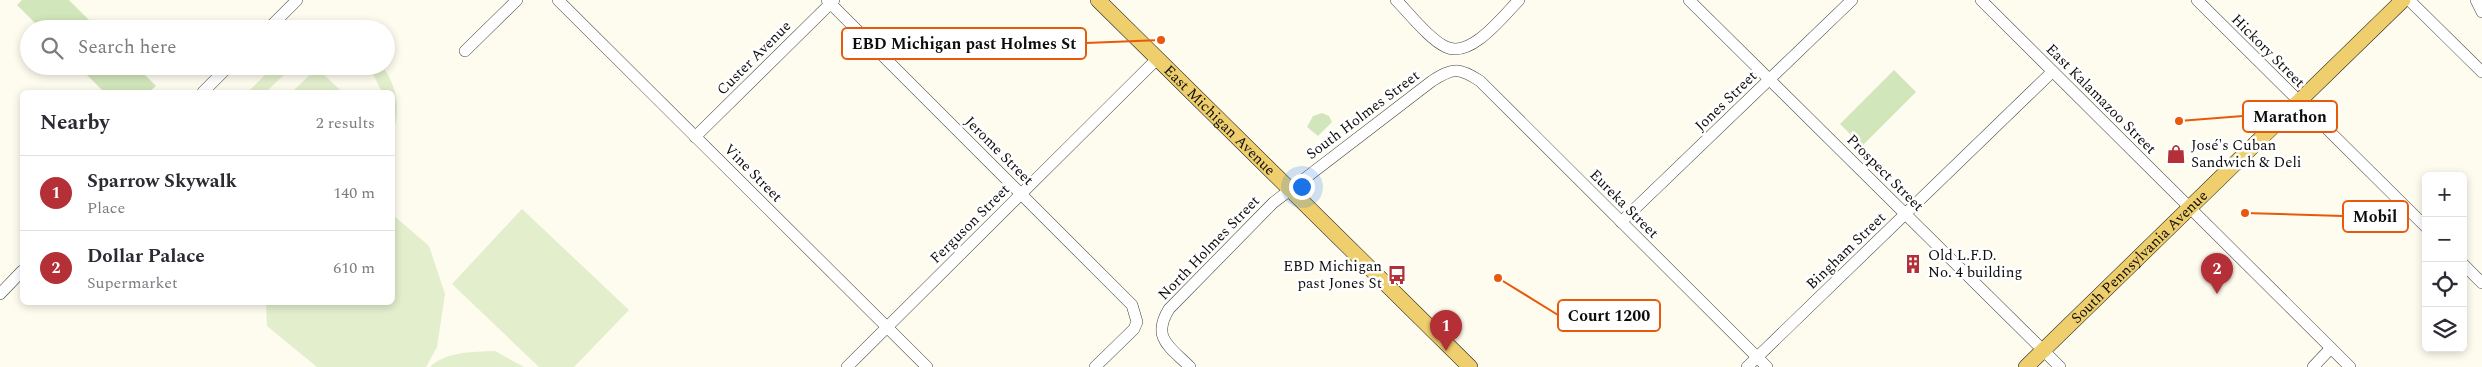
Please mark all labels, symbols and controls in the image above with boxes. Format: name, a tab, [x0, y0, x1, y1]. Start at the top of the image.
street label: Hickory Street	[2226, 9, 2310, 93]
street label: Custer Avenue	[711, 15, 797, 101]
search box	[20, 20, 395, 75]
callout: EBD Michigan past Holmes St	[842, 28, 1086, 59]
text: EBD Michigan past Holmes St	[852, 32, 1076, 56]
text: Search here	[78, 33, 177, 62]
icon: search	[38, 34, 66, 62]
street label: East Kalamazoo Street	[2040, 38, 2162, 160]
street label: East Michigan Avenue	[1158, 59, 1281, 181]
street label: South Holmes Street	[1301, 65, 1425, 165]
street label: Jones Street	[1690, 65, 1762, 137]
callout: Marathon	[2243, 101, 2337, 132]
text: Marathon	[2253, 105, 2327, 129]
text: Nearby	[40, 107, 110, 139]
text: 2 results	[316, 111, 375, 135]
street label: Jerome Street	[959, 111, 1039, 191]
street label: Prospect Street	[1841, 129, 1929, 217]
place label: José's Cuban Sandwich & Deli	[2191, 134, 2302, 174]
street label: Vine Street	[718, 138, 788, 208]
shop icon: José's Cuban Sandwich & Deli	[2165, 143, 2187, 165]
street label: Eureka Street	[1584, 164, 1664, 244]
text: Sparrow Skywalk	[87, 167, 237, 196]
map controls	[2422, 172, 2467, 352]
button: +	[2422, 172, 2467, 217]
your location	[1289, 174, 1315, 200]
street label: Ferguson Street	[925, 179, 1015, 269]
text: 1	[52, 181, 60, 205]
text: 140 m	[333, 181, 375, 205]
street label: South Pennsylvania Avenue	[2066, 185, 2213, 329]
street label: North Holmes Street	[1153, 190, 1265, 306]
text: Place	[87, 196, 125, 220]
callout: Mobil	[2343, 201, 2408, 232]
text: Mobil	[2353, 205, 2397, 229]
street label: Bingham Street	[1801, 207, 1891, 295]
button: −	[2422, 217, 2467, 262]
text: Dollar Palace	[87, 242, 205, 271]
place label: Old L.F.D. No. 4 building	[1928, 244, 2023, 284]
building icon: Old L.F.D. No. 4 building	[1902, 253, 1924, 275]
pin: 2	[2201, 253, 2233, 294]
place label: EBD Michigan past Jones St	[1283, 255, 1382, 295]
text: 2	[52, 256, 60, 280]
text: 610 m	[333, 256, 375, 280]
button: locate	[2422, 262, 2467, 307]
bus stop icon: EBD Michigan past Jones St	[1386, 264, 1408, 286]
text: Supermarket	[87, 271, 178, 295]
callout: Court 1200	[1558, 300, 1660, 331]
text: Court 1200	[1568, 304, 1650, 328]
button: layers	[2422, 307, 2467, 352]
pin: 1	[1430, 310, 1462, 351]

